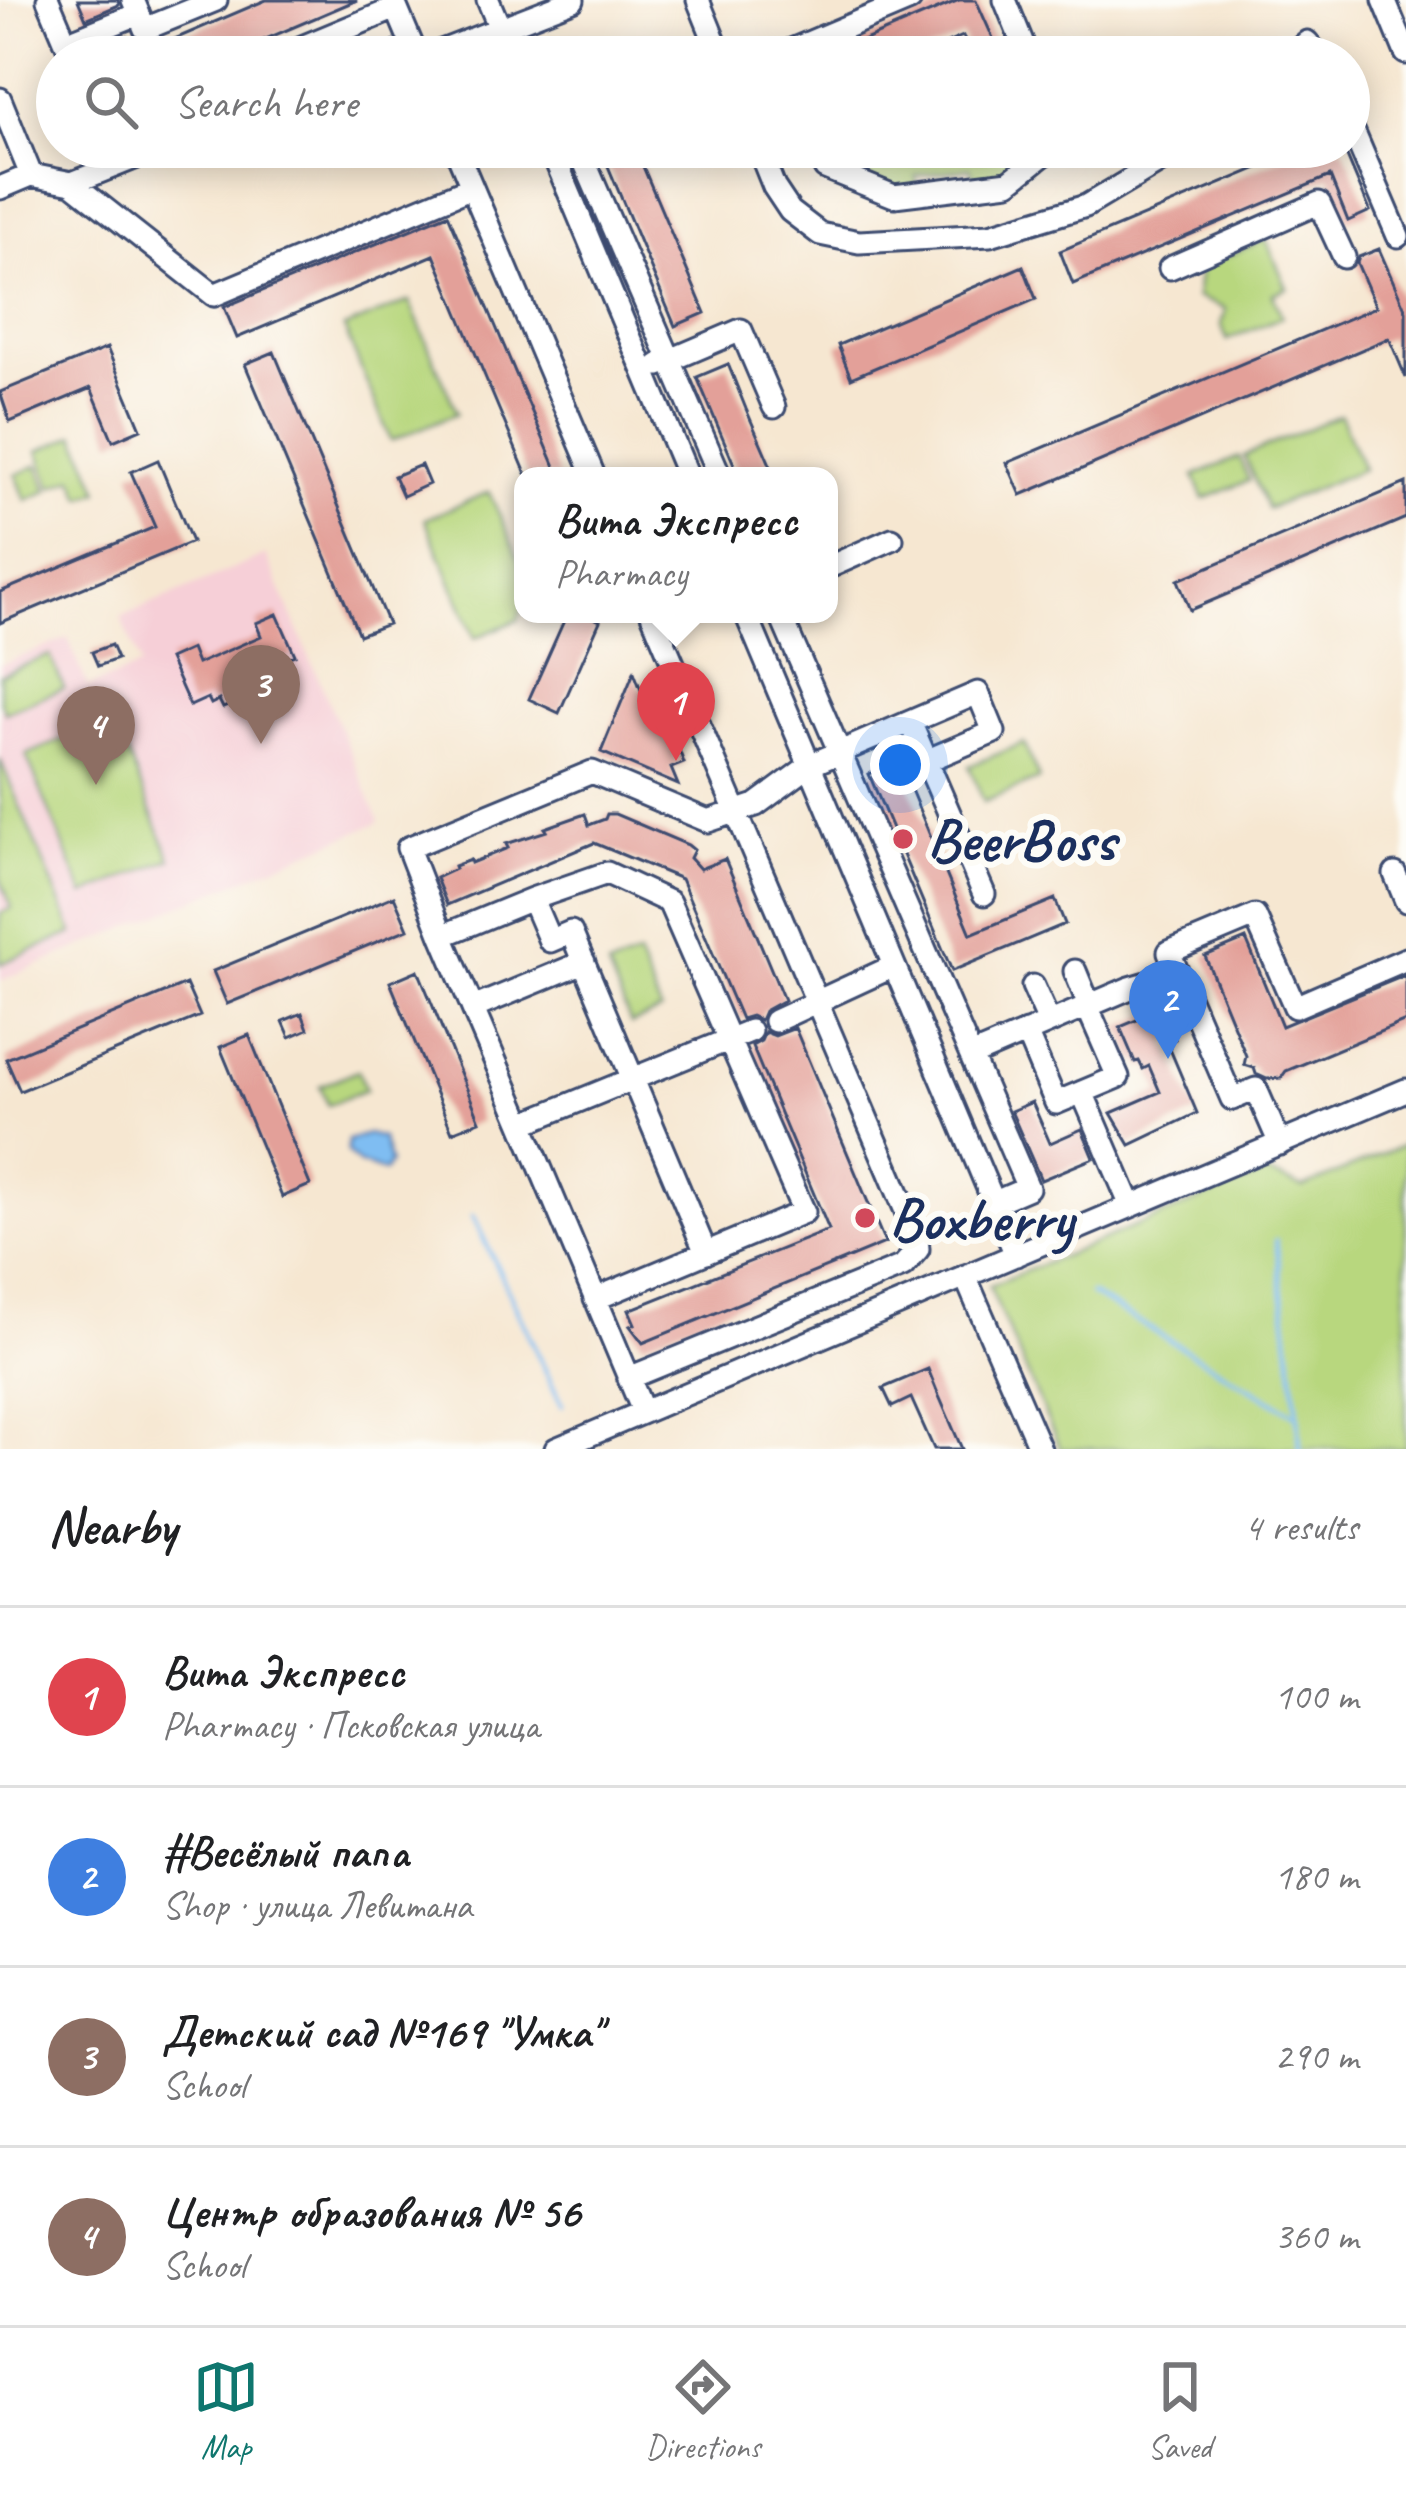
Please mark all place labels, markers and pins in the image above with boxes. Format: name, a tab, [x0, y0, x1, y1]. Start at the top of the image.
pin: 3	[222, 645, 300, 744]
pin: 1	[637, 662, 715, 761]
pin: 4	[57, 686, 135, 785]
place label: BeerBoss	[927, 802, 1121, 878]
marker: BeerBoss	[890, 826, 916, 852]
pin: 2	[1129, 960, 1207, 1059]
place label: Boxberry	[889, 1181, 1078, 1257]
marker: Boxberry	[852, 1205, 878, 1231]

